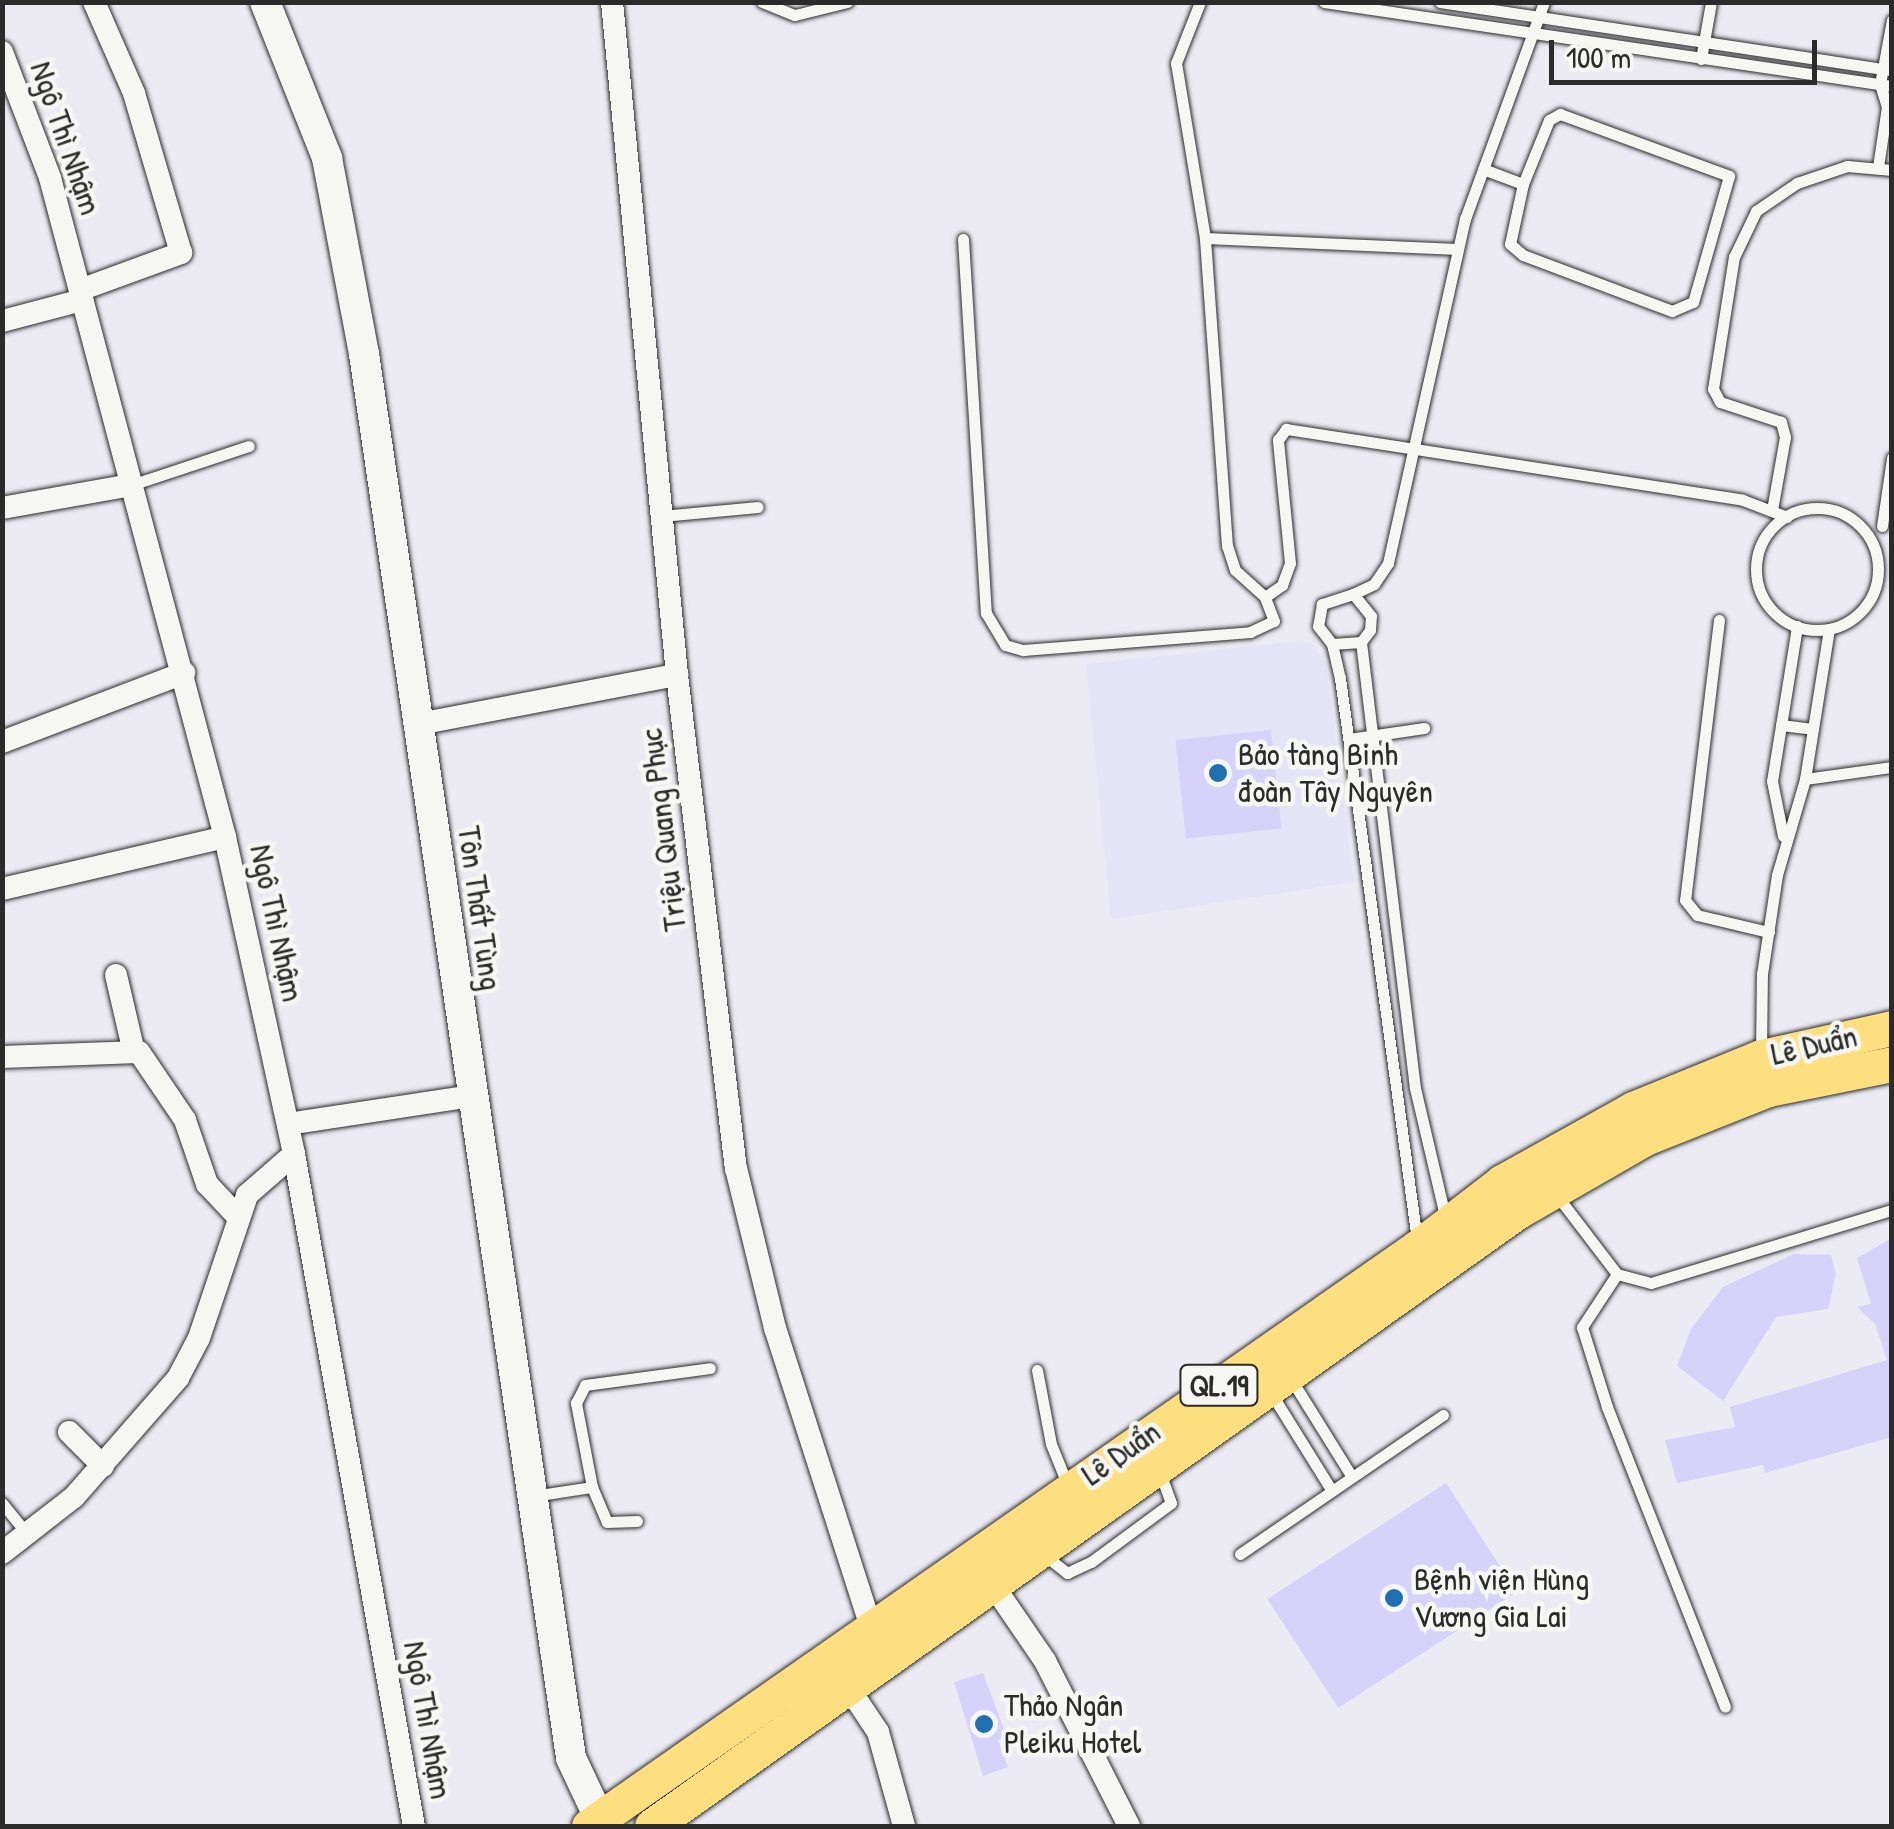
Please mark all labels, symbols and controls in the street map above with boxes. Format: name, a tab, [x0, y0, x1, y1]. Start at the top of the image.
scale bar	[1554, 20, 1822, 82]
text: 100 m	[1566, 37, 1631, 77]
street label: Ngô Thì Nhậm	[22, 56, 110, 220]
street label: Triệu Quang Phục	[632, 727, 694, 933]
place label: Bảo tàng Binh đoàn Tây Nguyên	[1238, 736, 1433, 811]
marker: Bảo tàng Binh đoàn Tây Nguyên	[1207, 762, 1229, 784]
street label: Tôn Thất Tùng	[449, 823, 511, 993]
street label: Ngô Thì Nhậm	[242, 841, 312, 1005]
street label: Lê Duẩn	[1767, 1017, 1861, 1073]
road number: QL.19	[1179, 1360, 1259, 1410]
street label: Lê Duẩn	[1074, 1412, 1168, 1494]
place label: Bệnh viện Hùng Vương Gia Lai	[1414, 1561, 1589, 1636]
marker: Bệnh viện Hùng Vương Gia Lai	[1383, 1587, 1405, 1609]
street label: Ngô Thì Nhậm	[395, 1638, 461, 1802]
place label: Thảo Ngân Pleiku Hotel	[1004, 1687, 1141, 1762]
marker: Thảo Ngân Pleiku Hotel	[973, 1713, 995, 1735]

